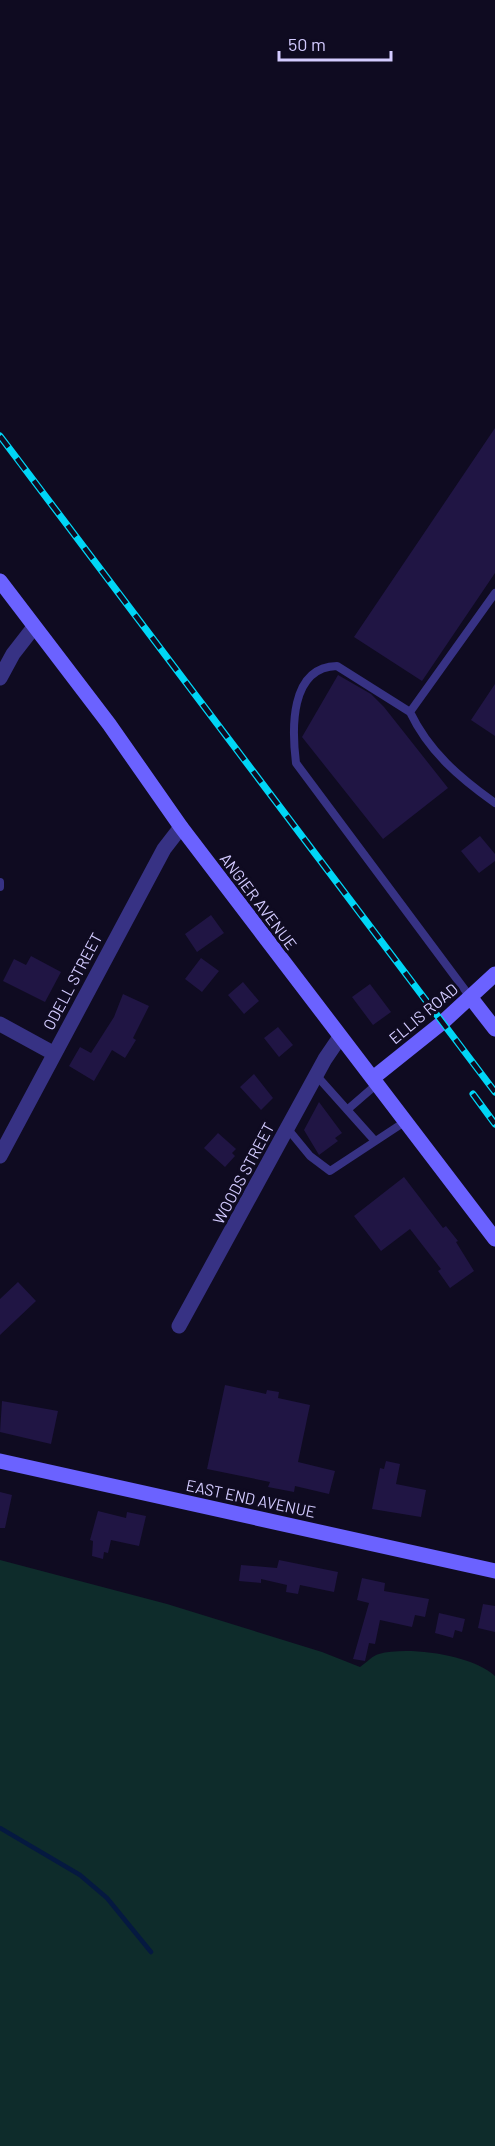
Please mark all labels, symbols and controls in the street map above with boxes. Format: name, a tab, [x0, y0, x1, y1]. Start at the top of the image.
scale bar	[279, 24, 392, 62]
text: 50 m	[288, 33, 326, 55]
street label: ANGIER AVENUE	[217, 849, 301, 953]
street label: ODELL STREET	[38, 929, 106, 1033]
street label: ELLIS ROAD	[385, 979, 461, 1047]
street label: WOODS STREET	[208, 1119, 278, 1227]
street label: EAST END AVENUE	[184, 1475, 318, 1521]

